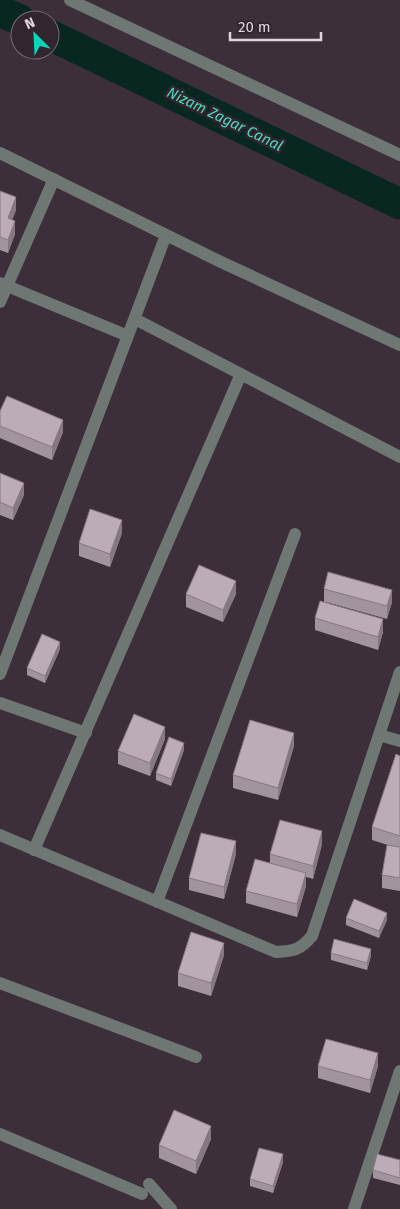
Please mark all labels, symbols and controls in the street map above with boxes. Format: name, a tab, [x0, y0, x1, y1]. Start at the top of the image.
north arrow	[10, 10, 60, 60]
scale bar	[230, 10, 321, 42]
text: N	[22, 14, 38, 33]
text: 20 m	[238, 18, 271, 36]
water label: Nizam Zagar Canal	[164, 83, 286, 155]

